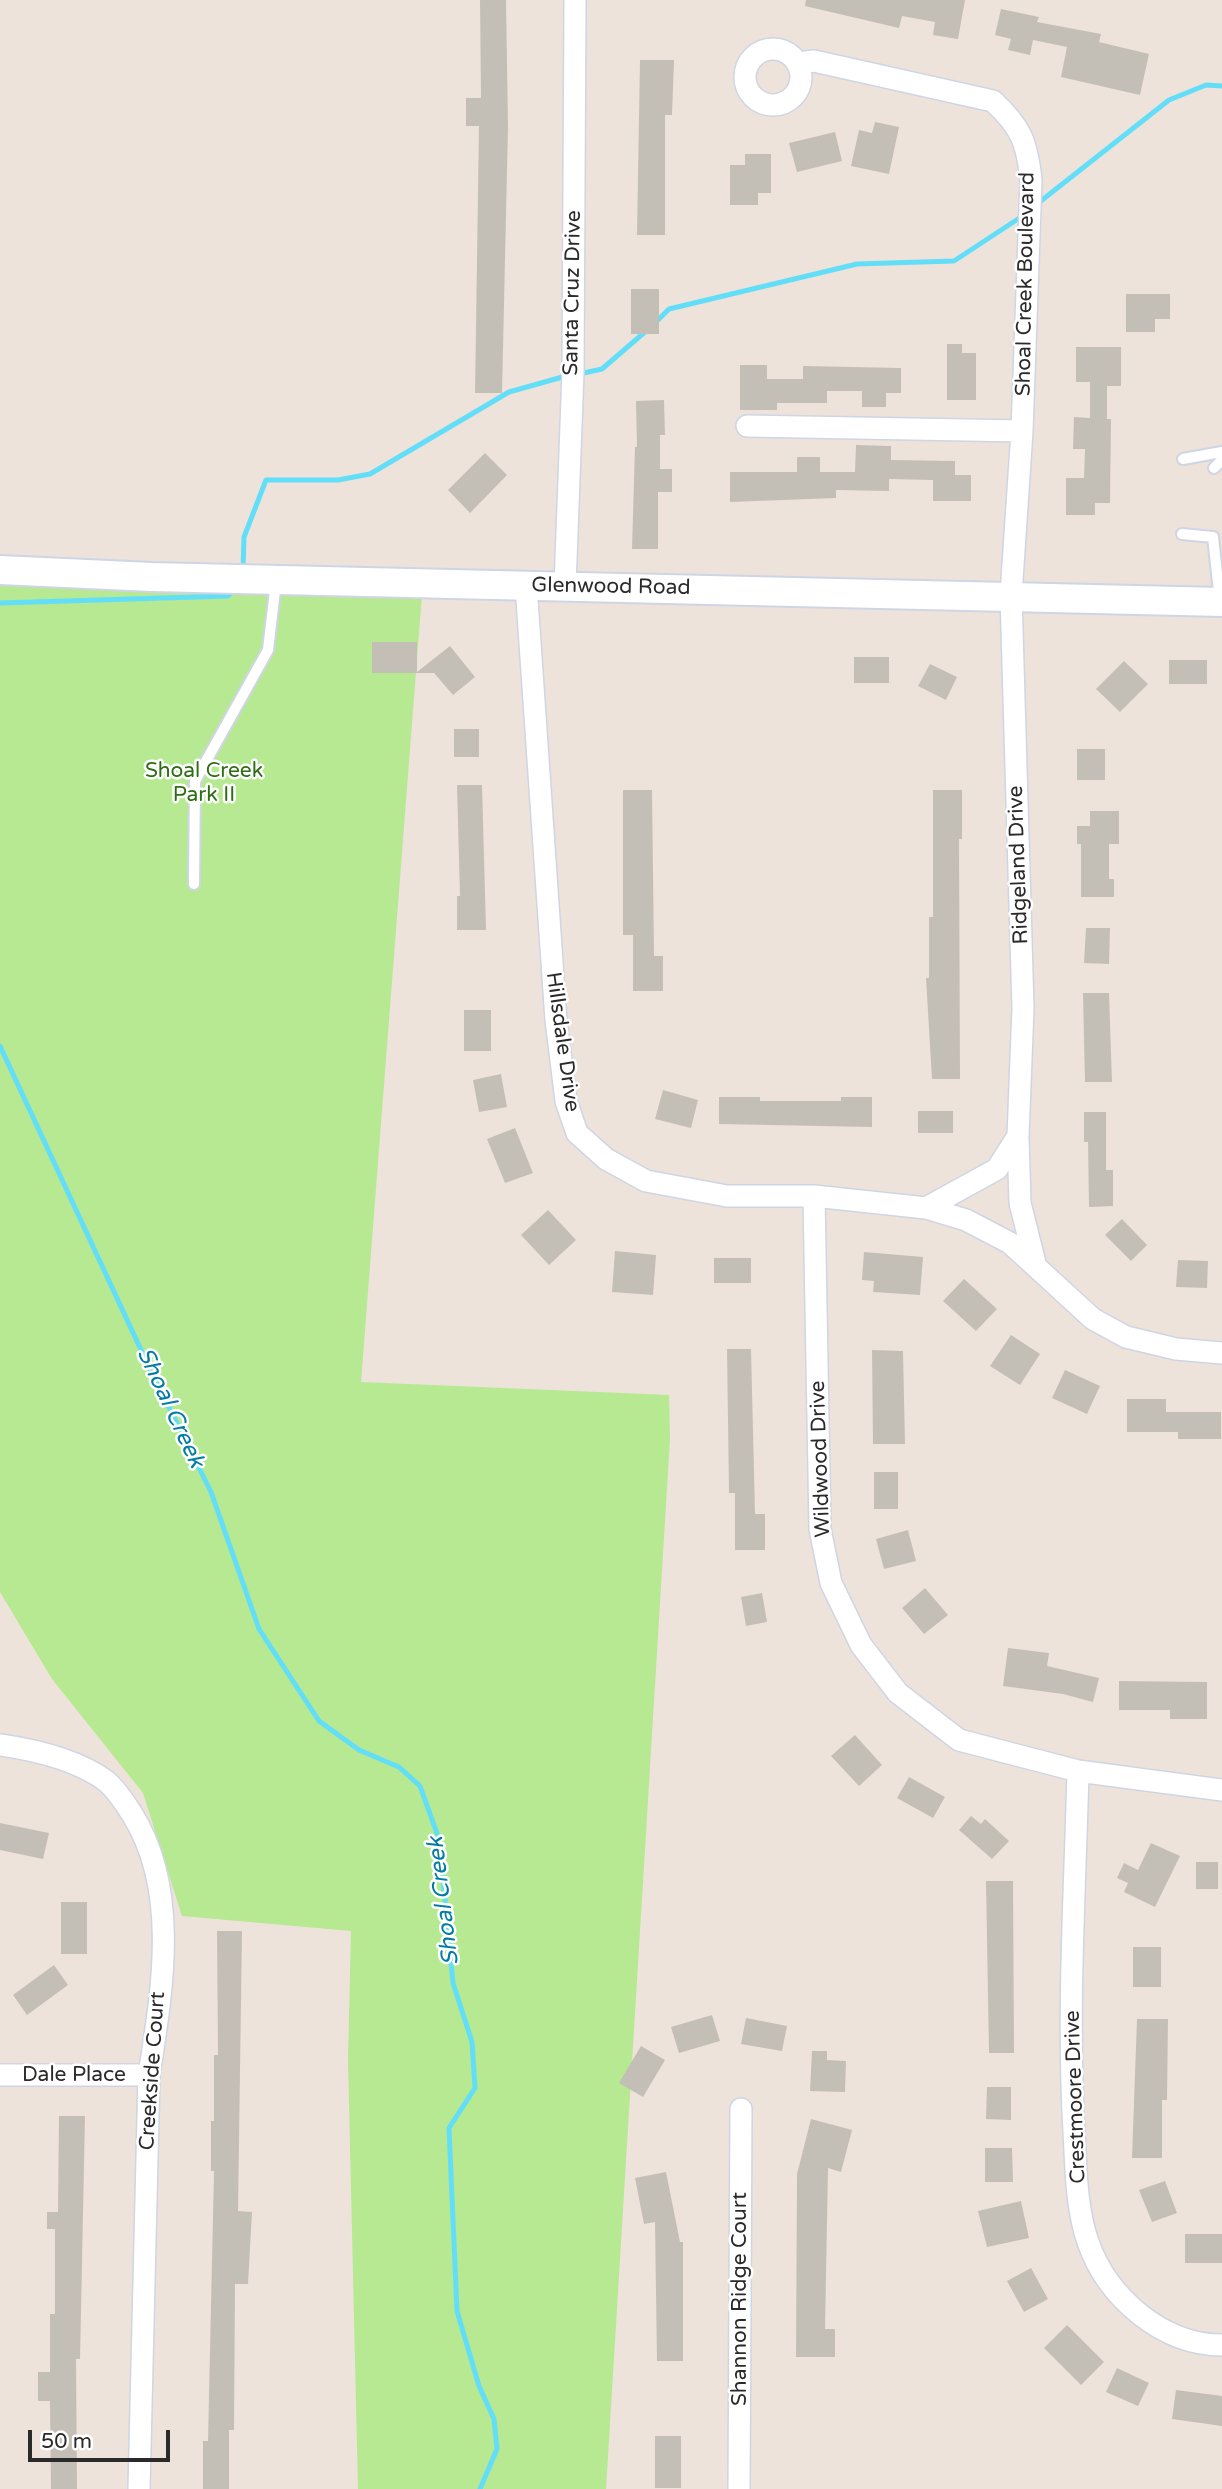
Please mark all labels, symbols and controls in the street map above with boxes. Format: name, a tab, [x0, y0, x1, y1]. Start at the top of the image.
street label: Shoal Creek Boulevard	[1011, 172, 1041, 396]
street label: Santa Cruz Drive	[559, 210, 587, 376]
street label: Glenwood Road	[531, 573, 691, 601]
park label: Shoal Creek Park II	[145, 758, 263, 808]
street label: Ridgeland Drive	[1004, 785, 1034, 945]
street label: Hillsdale Drive	[540, 971, 584, 1113]
water label: Shoal Creek	[130, 1343, 210, 1473]
street label: Wildwood Drive	[806, 1380, 836, 1538]
water label: Shoal Creek	[422, 1835, 466, 1967]
street label: Creekside Court	[135, 1991, 171, 2151]
street label: Crestmoore Drive	[1060, 2010, 1092, 2184]
street label: Dale Place	[22, 2062, 126, 2088]
street label: Shannon Ridge Court	[727, 2192, 753, 2406]
scale bar	[32, 2416, 173, 2460]
text: 50 m	[41, 2429, 92, 2454]

